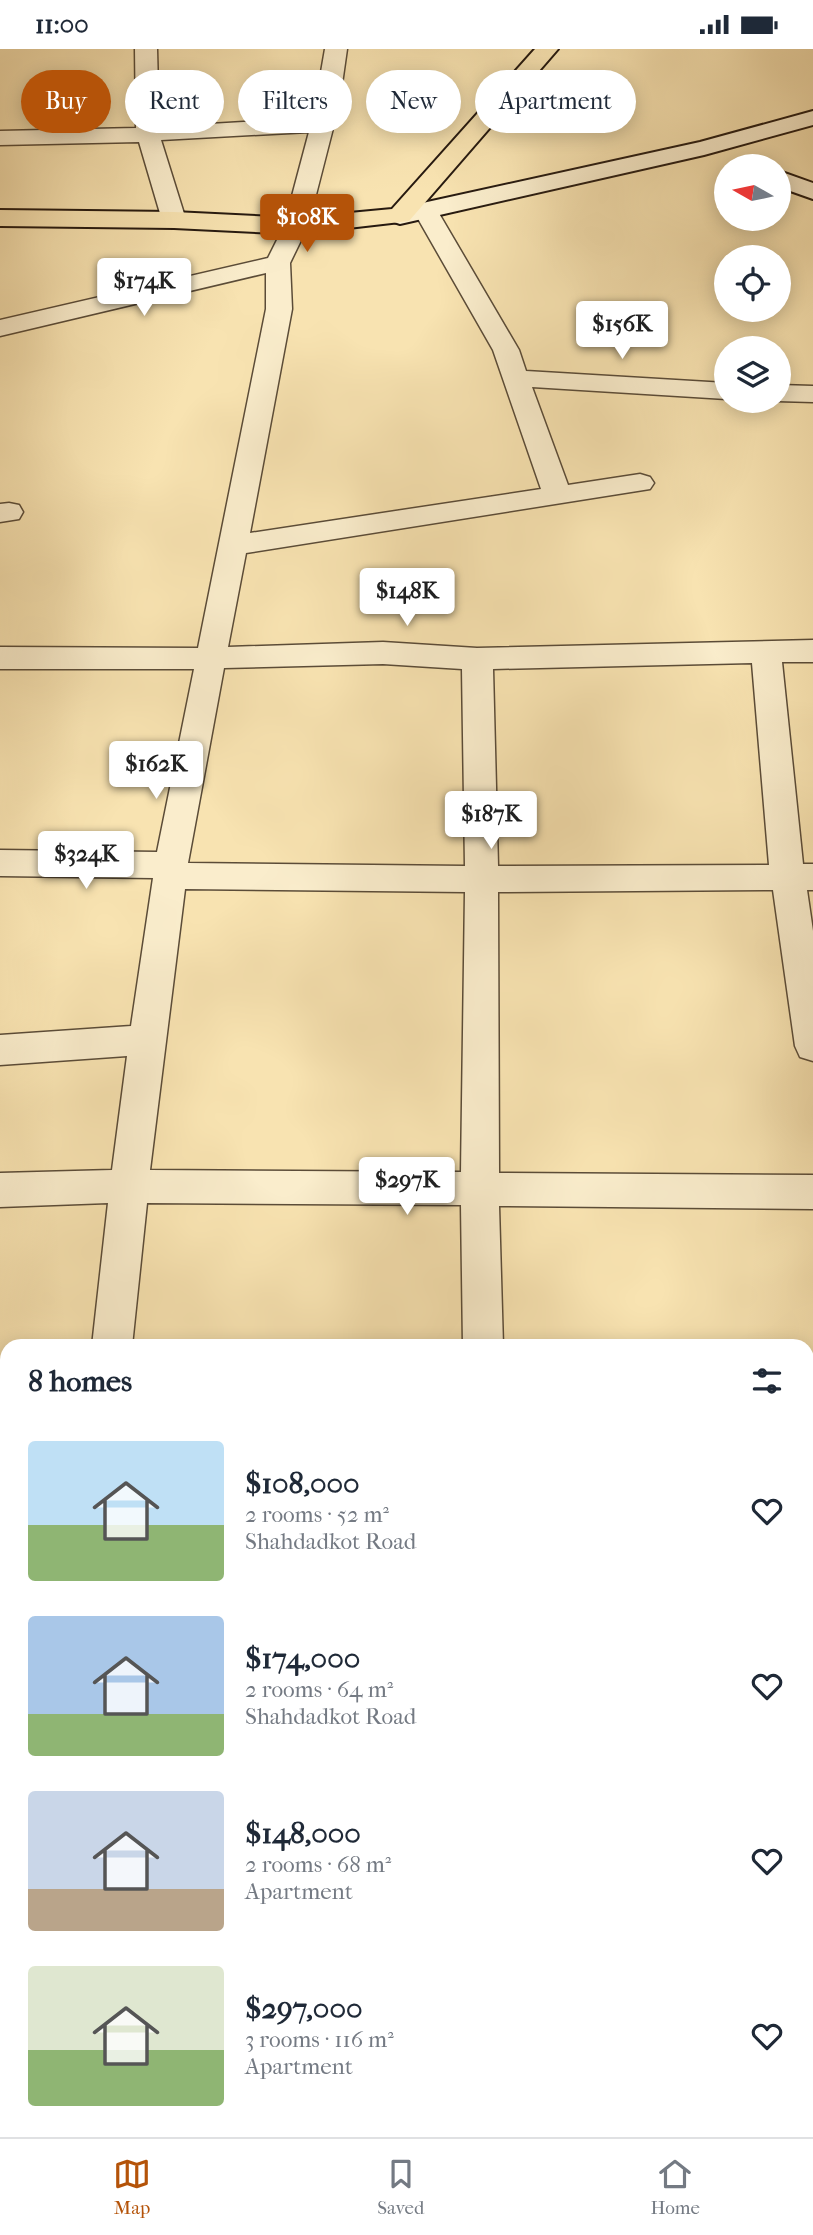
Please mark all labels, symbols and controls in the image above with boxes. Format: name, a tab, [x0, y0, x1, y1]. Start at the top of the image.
text: 11:00	[35, 9, 89, 40]
chip: Buy	[21, 70, 111, 133]
chip: Rent	[125, 70, 224, 133]
chip: Filters	[238, 70, 352, 133]
chip: New	[366, 70, 461, 133]
chip: Apartment	[475, 70, 636, 133]
north arrow	[714, 154, 791, 231]
map controls	[714, 154, 791, 413]
pin: $108K	[258, 195, 356, 254]
text: $108K	[276, 203, 338, 230]
button: locate	[714, 245, 791, 322]
pin: $174K	[95, 259, 193, 318]
text: $174K	[113, 267, 175, 294]
pin: $156K	[573, 301, 671, 361]
text: $156K	[592, 310, 652, 337]
button: layers	[714, 336, 791, 413]
pin: $148K	[358, 569, 456, 628]
text: $148K	[376, 577, 438, 604]
pin: $162K	[107, 741, 205, 801]
text: $162K	[125, 750, 187, 777]
pin: $187K	[442, 791, 540, 851]
text: $187K	[461, 800, 521, 827]
pin: $324K	[37, 831, 135, 891]
text: $324K	[54, 840, 118, 867]
pin: $297K	[358, 1157, 456, 1217]
text: $297K	[375, 1166, 439, 1193]
icon: filters	[748, 1362, 786, 1400]
text: 8 homes	[28, 1364, 132, 1399]
text: $108,000	[245, 1466, 360, 1501]
icon: home	[84, 1469, 168, 1553]
icon: heart	[748, 1492, 786, 1530]
text: 2 rooms · 52 m²	[245, 1501, 389, 1528]
text: Shahdadkot Road	[245, 1528, 416, 1555]
text: $174,000	[245, 1641, 360, 1676]
icon: home	[84, 1644, 168, 1728]
icon: heart	[748, 1667, 786, 1705]
text: 2 rooms · 64 m²	[245, 1676, 393, 1703]
text: Shahdadkot Road	[245, 1703, 416, 1730]
text: $148,000	[245, 1816, 361, 1851]
icon: home	[84, 1819, 168, 1903]
icon: heart	[748, 1842, 786, 1880]
text: 2 rooms · 68 m²	[245, 1851, 391, 1878]
text: Apartment	[245, 1878, 353, 1905]
text: $297,000	[245, 1991, 362, 2026]
icon: home	[84, 1994, 168, 2078]
icon: heart	[748, 2017, 786, 2055]
text: 3 rooms · 116 m²	[245, 2026, 394, 2053]
text: Apartment	[245, 2053, 353, 2080]
tab: Map	[113, 2155, 151, 2219]
tab: Saved	[377, 2155, 424, 2219]
tab: Home	[650, 2155, 700, 2219]

